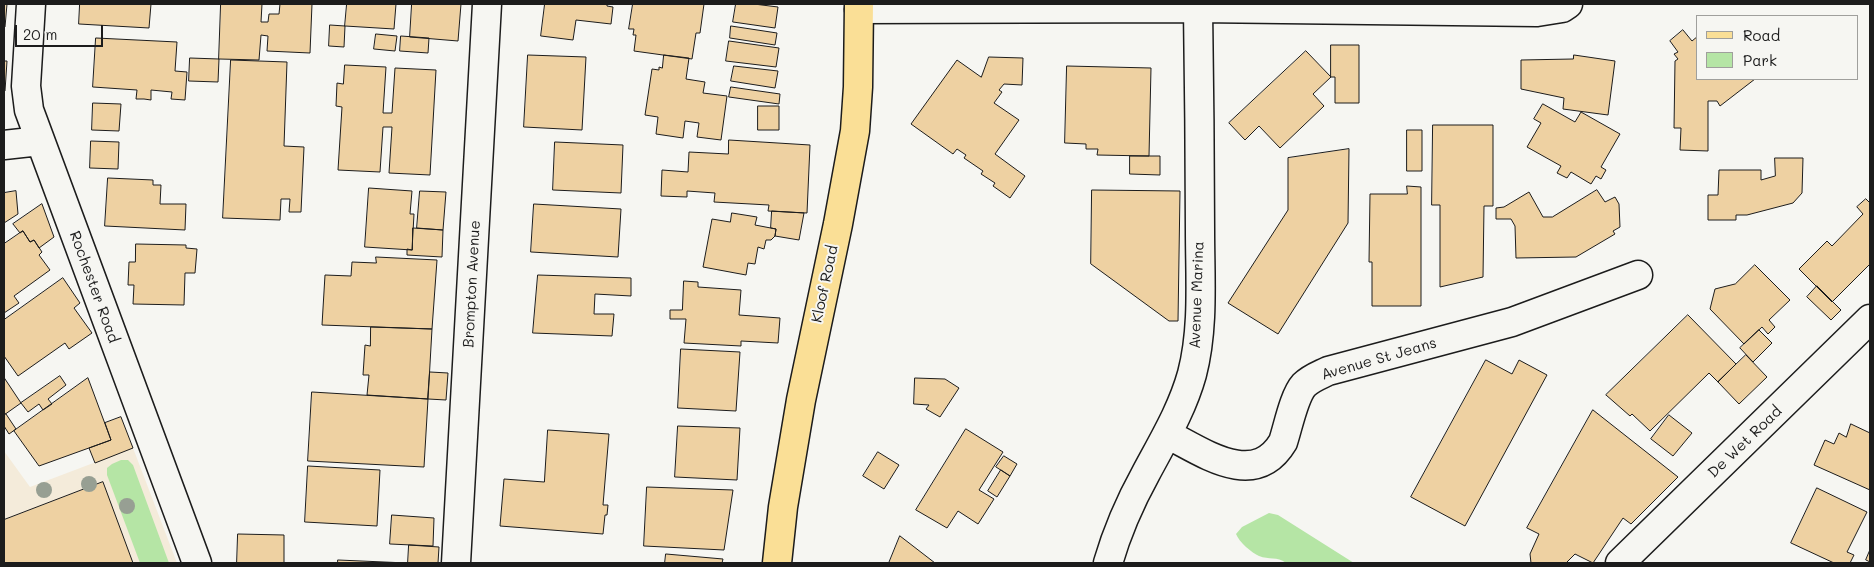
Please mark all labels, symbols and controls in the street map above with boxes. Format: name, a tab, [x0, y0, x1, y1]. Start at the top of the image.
scale bar	[18, 15, 105, 47]
legend	[1696, 15, 1859, 80]
text: 20 m	[23, 24, 57, 44]
text: Road	[1743, 25, 1780, 45]
text: Park	[1743, 50, 1777, 70]
street label: Brompton Avenue	[460, 220, 484, 348]
street label: Rochester Road	[65, 229, 123, 345]
street label: Avenue Marina	[1186, 241, 1208, 349]
street label: Kloof Road	[808, 244, 842, 324]
street label: Avenue St Jeans	[1319, 334, 1439, 384]
street label: De Wet Road	[1704, 402, 1786, 482]

